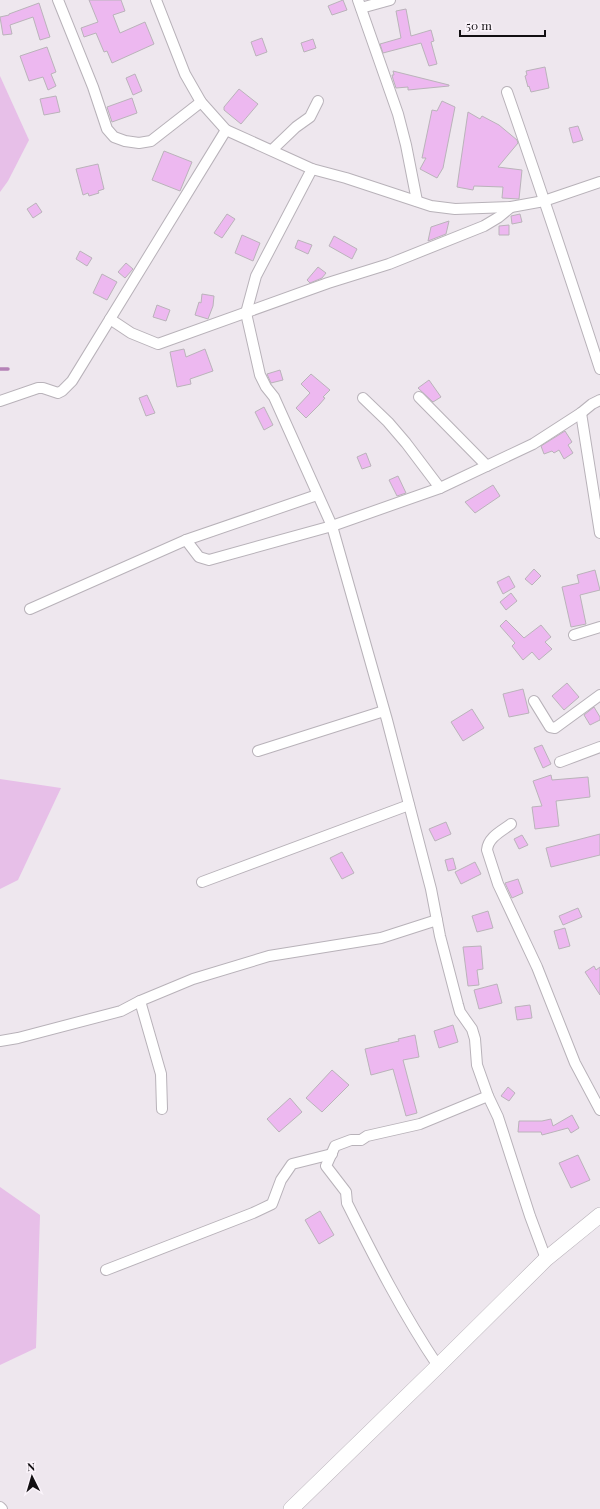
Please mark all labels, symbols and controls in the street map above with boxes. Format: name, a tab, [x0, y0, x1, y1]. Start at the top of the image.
scale bar	[460, 12, 545, 38]
text: 50 m	[466, 17, 492, 33]
north arrow	[12, 1457, 52, 1497]
text: N	[26, 1459, 36, 1474]

